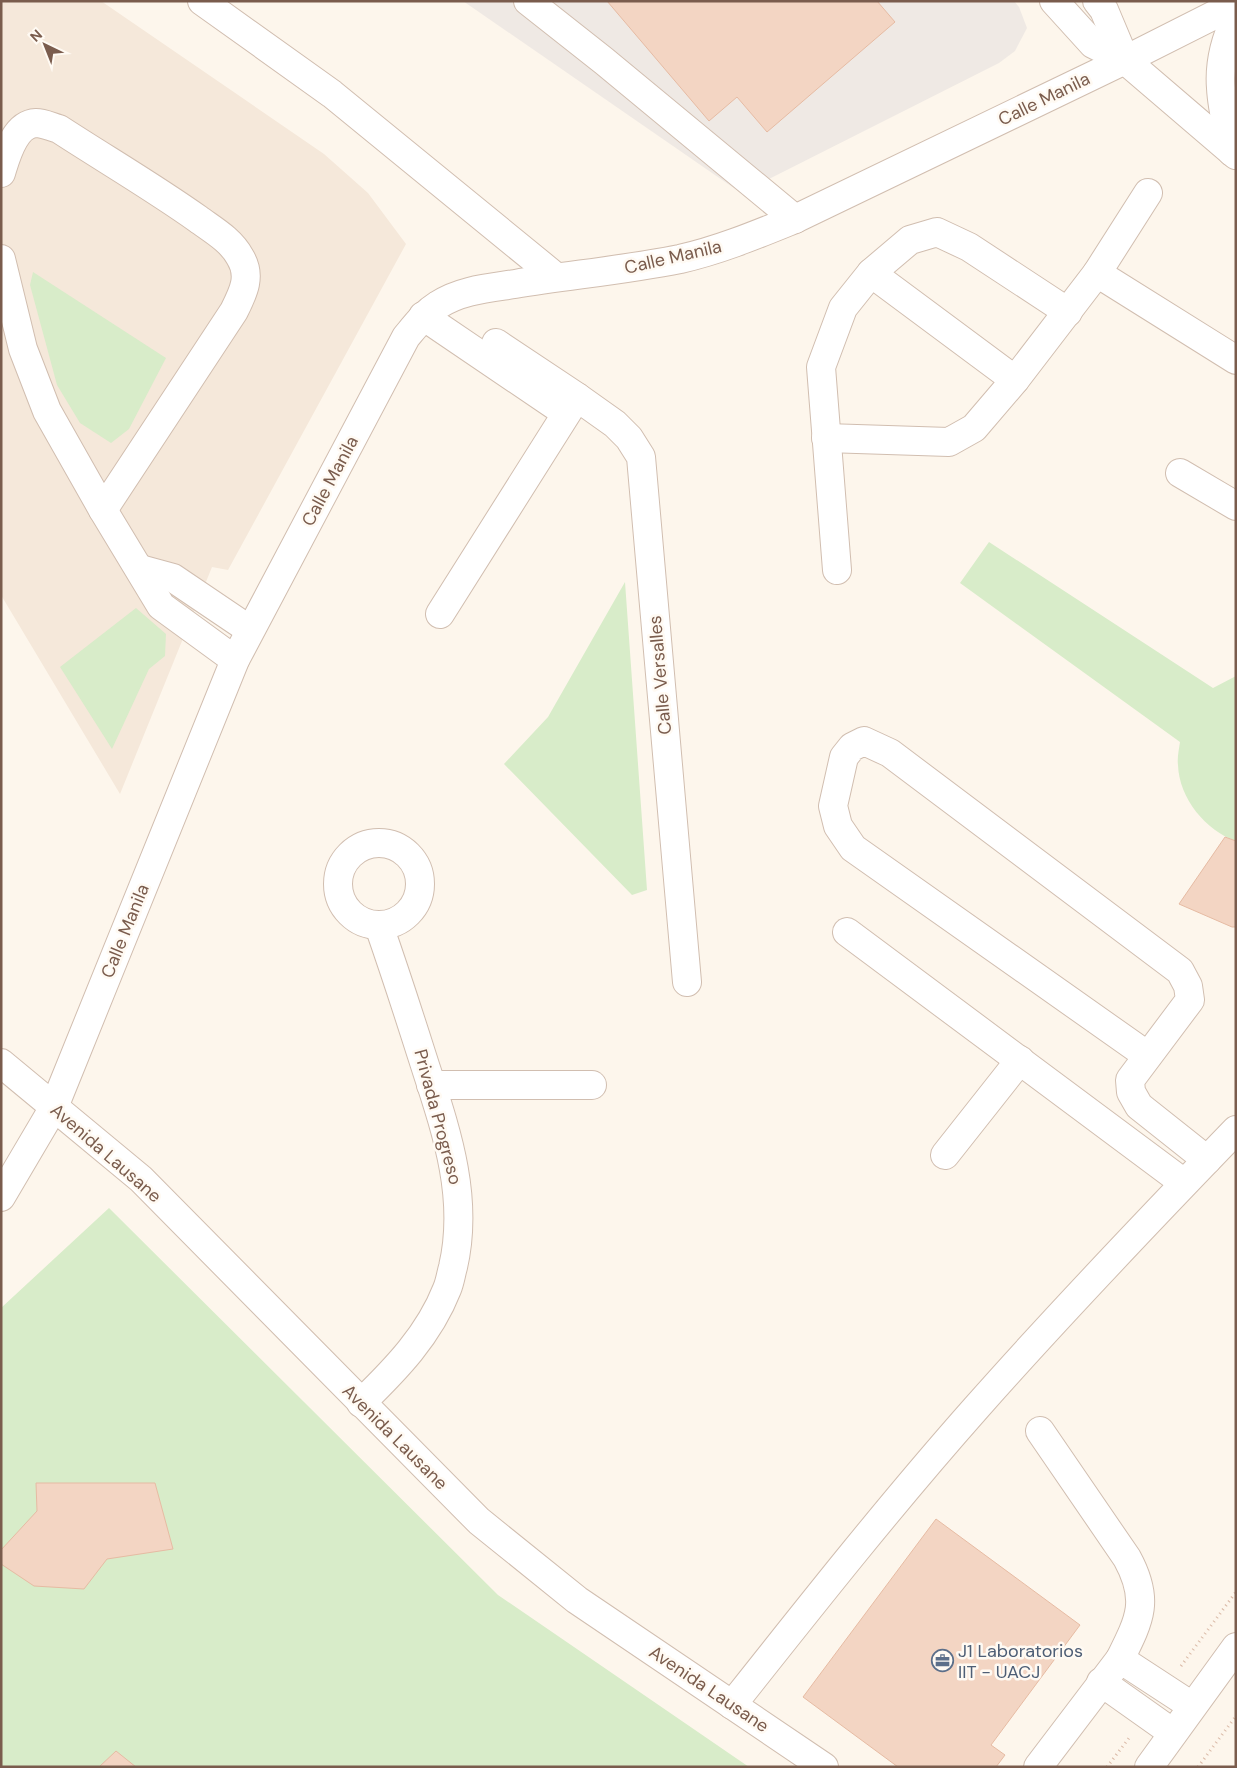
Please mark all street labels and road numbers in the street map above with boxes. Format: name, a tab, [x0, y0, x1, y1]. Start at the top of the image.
street label: Calle Manila	[994, 66, 1094, 132]
street label: Calle Manila	[622, 234, 724, 280]
street label: Calle Manila	[296, 432, 364, 530]
street label: Calle Versalles	[643, 614, 677, 736]
street label: Calle Manila	[95, 881, 155, 981]
street label: Privada Progreso	[408, 1047, 468, 1187]
street label: Avenida Lausane	[45, 1098, 167, 1208]
street label: Avenida Lausane	[337, 1379, 453, 1495]
street label: Avenida Lausane	[644, 1640, 774, 1738]

